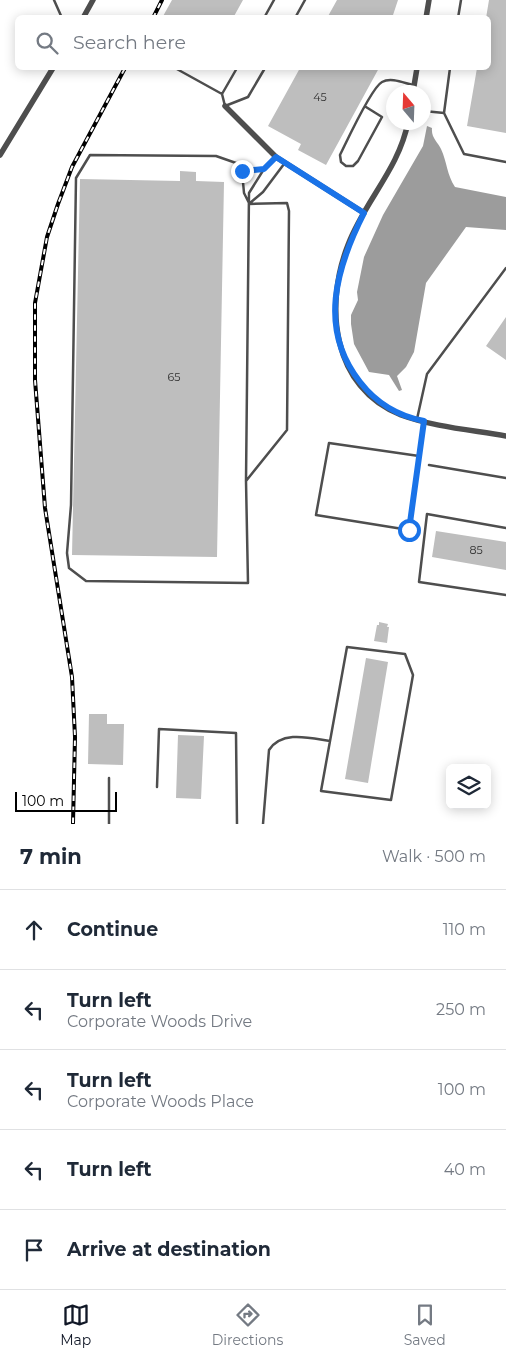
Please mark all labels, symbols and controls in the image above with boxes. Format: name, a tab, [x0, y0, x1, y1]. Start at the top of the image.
search box	[15, 15, 491, 70]
icon: search	[33, 29, 61, 57]
text: Search here	[73, 31, 186, 54]
north arrow	[386, 85, 431, 130]
house number: 45	[313, 90, 327, 104]
route end	[231, 160, 254, 183]
house number: 65	[168, 370, 180, 384]
route start	[398, 519, 421, 542]
house number: 85	[469, 543, 483, 557]
map controls	[446, 764, 491, 809]
button: layers	[446, 764, 491, 809]
scale bar	[15, 789, 118, 812]
text: 100 m	[22, 792, 64, 810]
text: 7 min	[20, 844, 82, 869]
text: Walk · 500 m	[382, 847, 486, 866]
icon: ahead	[20, 916, 48, 944]
text: Continue	[67, 918, 158, 941]
text: 110 m	[443, 920, 486, 939]
text: Turn left	[67, 989, 152, 1012]
icon: left	[20, 996, 48, 1024]
text: 250 m	[436, 1000, 486, 1019]
text: Corporate Woods Drive	[67, 1012, 252, 1031]
text: Turn left	[67, 1069, 152, 1092]
icon: left	[20, 1076, 48, 1104]
text: 100 m	[438, 1080, 486, 1099]
text: Corporate Woods Place	[67, 1092, 254, 1111]
icon: left	[20, 1156, 48, 1184]
text: Turn left	[67, 1158, 152, 1181]
text: 40 m	[444, 1160, 486, 1179]
icon: arrive	[20, 1236, 48, 1264]
text: Arrive at destination	[67, 1238, 271, 1261]
tab: Map	[60, 1301, 91, 1349]
tab: Directions	[212, 1301, 283, 1349]
tab: Saved	[404, 1301, 446, 1349]

